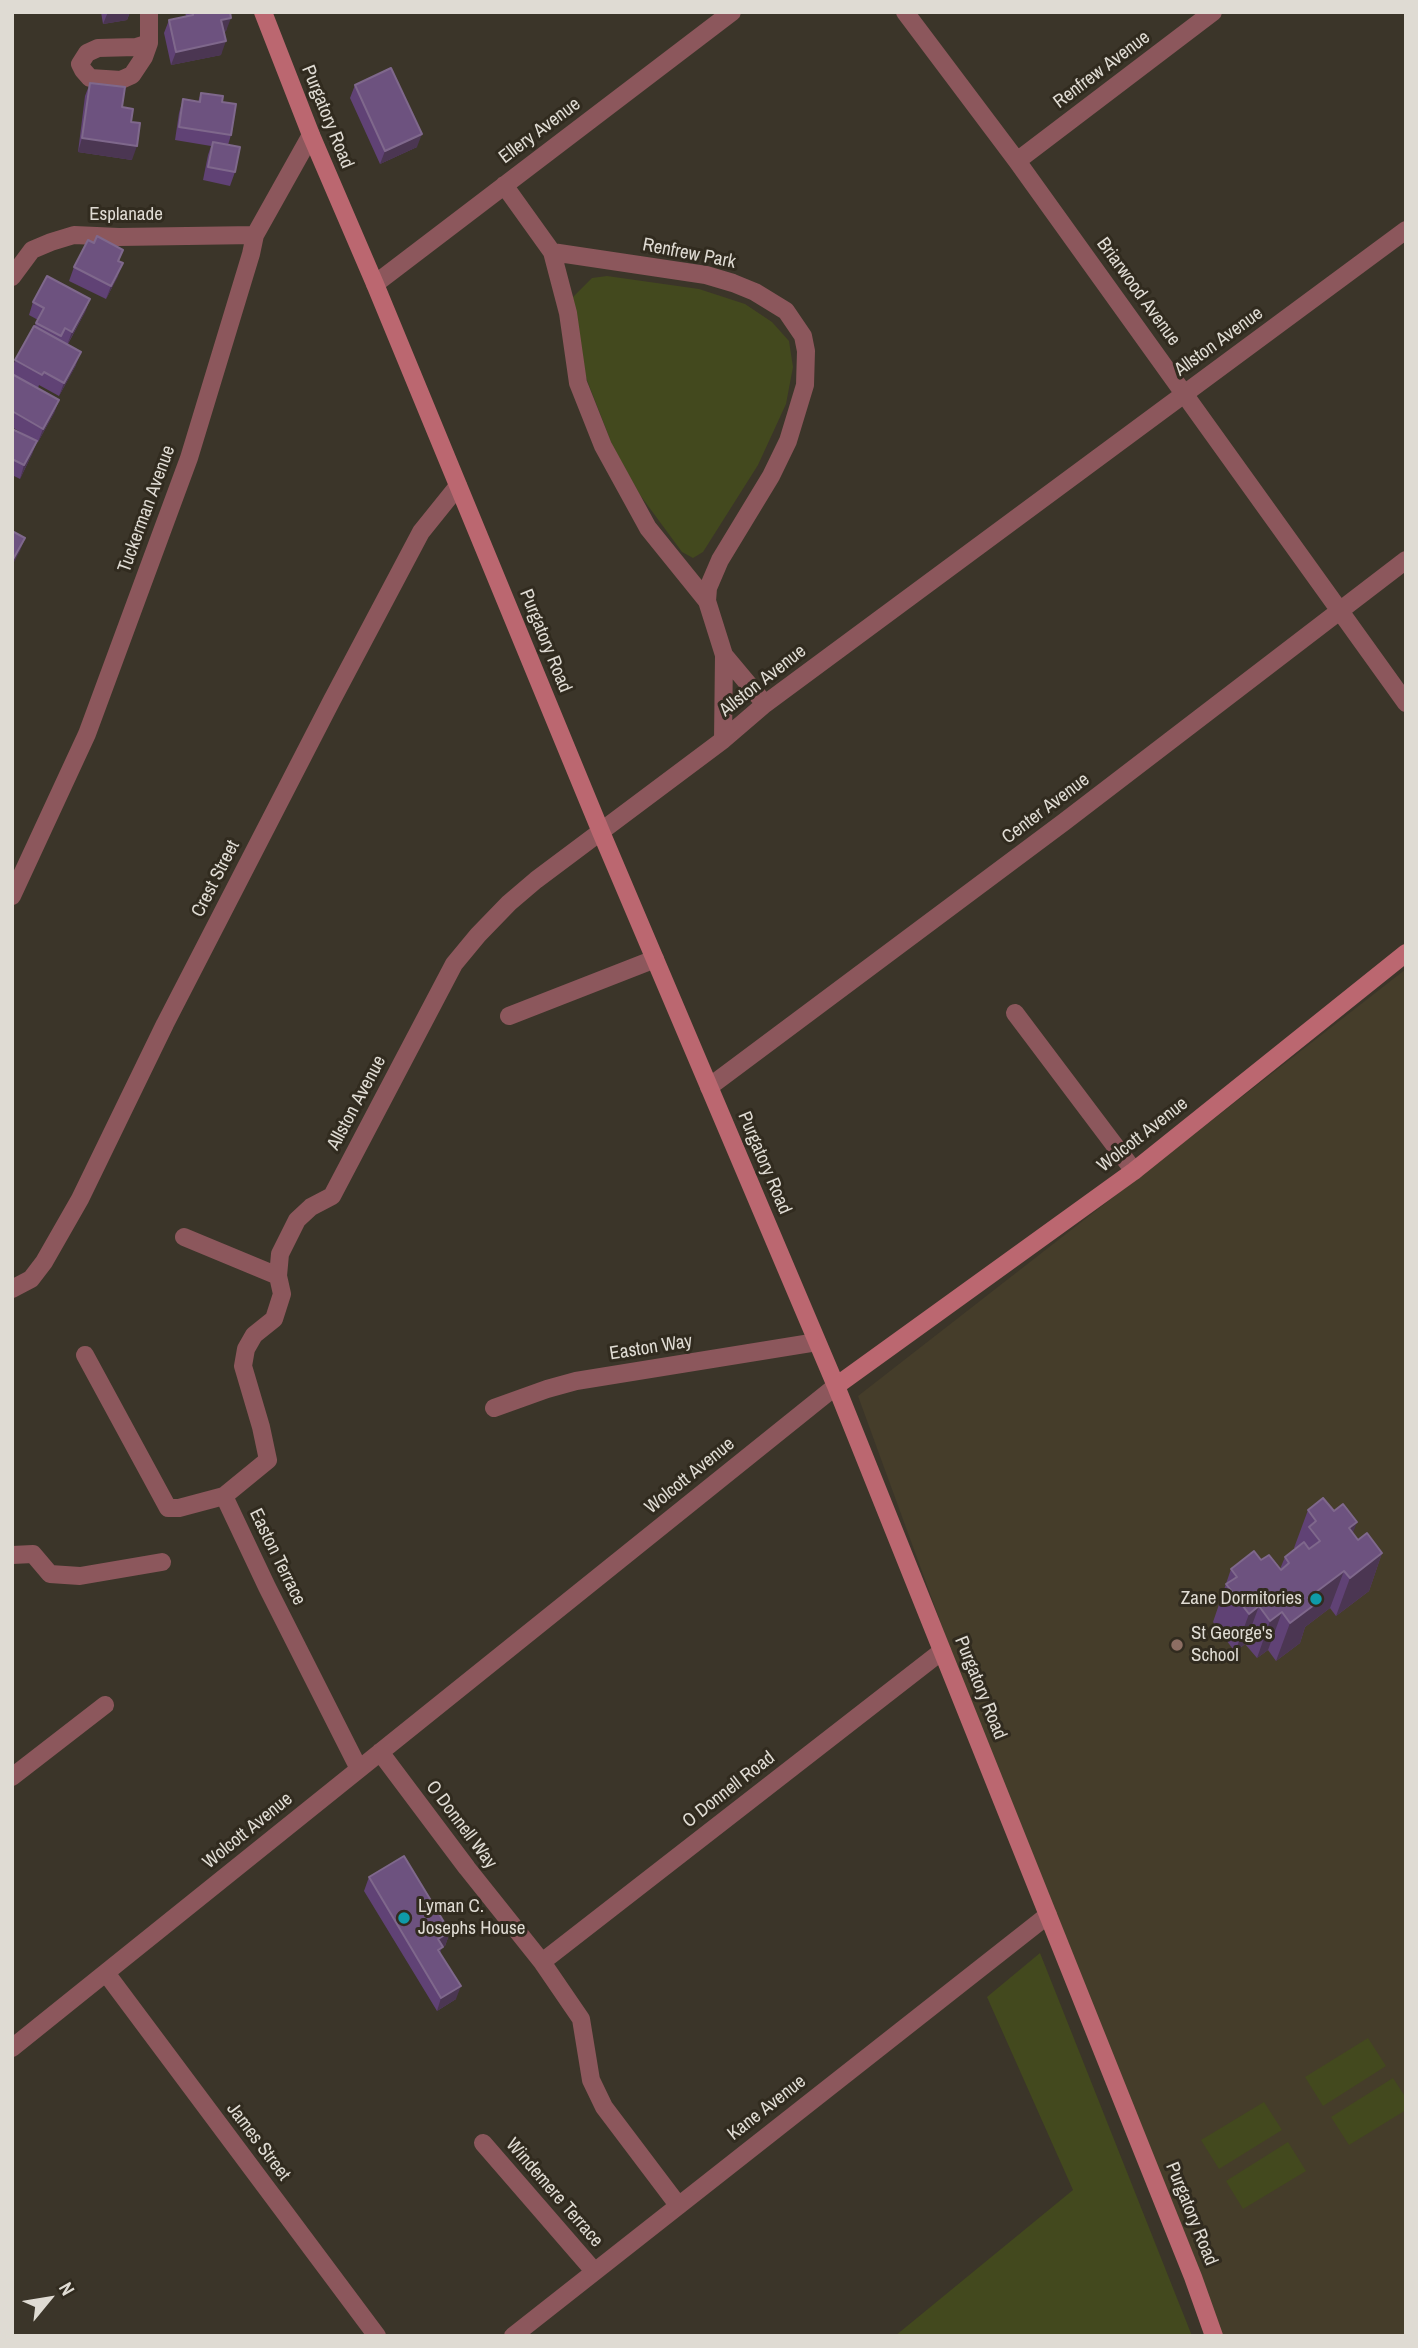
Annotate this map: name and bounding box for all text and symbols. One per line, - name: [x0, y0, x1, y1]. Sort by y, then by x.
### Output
- street label: Renfrew Avenue: [1049, 26, 1155, 114]
- street label: Purgatory Road: [296, 62, 358, 172]
- street label: Ellery Avenue: [495, 93, 585, 169]
- street label: Esplanade: [89, 204, 163, 226]
- street label: Renfrew Park: [641, 234, 737, 274]
- street label: Briarwood Avenue: [1091, 234, 1185, 350]
- street label: Allston Avenue: [1170, 302, 1268, 382]
- street label: Tuckerman Avenue: [113, 442, 181, 576]
- street label: Purgatory Road: [514, 586, 576, 696]
- street label: Allston Avenue: [715, 640, 811, 722]
- street label: Center Avenue: [998, 769, 1094, 849]
- street label: Crest Street: [187, 837, 245, 921]
- street label: Allston Avenue: [323, 1052, 391, 1154]
- street label: Wolcott Avenue: [1093, 1093, 1193, 1177]
- street label: Purgatory Road: [732, 1108, 796, 1218]
- street label: Easton Way: [608, 1330, 694, 1366]
- street label: Wolcott Avenue: [641, 1433, 739, 1519]
- street label: Easton Terrace: [244, 1505, 310, 1609]
- place label: Zane Dormitories: [1181, 1588, 1302, 1610]
- marker: Zane Dormitories: [1308, 1591, 1324, 1607]
- place label: St George's School: [1191, 1623, 1273, 1667]
- street label: Purgatory Road: [949, 1633, 1011, 1743]
- marker: St George's School: [1169, 1637, 1185, 1653]
- street label: O Donnell Road: [678, 1747, 780, 1833]
- street label: O Donnell Way: [421, 1777, 501, 1873]
- street label: Wolcott Avenue: [199, 1788, 297, 1874]
- place label: Lyman C. Josephs House: [418, 1896, 525, 1940]
- marker: Lyman C. Josephs House: [396, 1910, 412, 1926]
- street label: Kane Avenue: [723, 2070, 811, 2146]
- street label: James Street: [221, 2098, 295, 2186]
- street label: Windemere Terrace: [501, 2134, 607, 2252]
- street label: Purgatory Road: [1160, 2159, 1222, 2269]
- north arrow: [14, 2264, 84, 2334]
- text: N: [53, 2277, 81, 2300]

